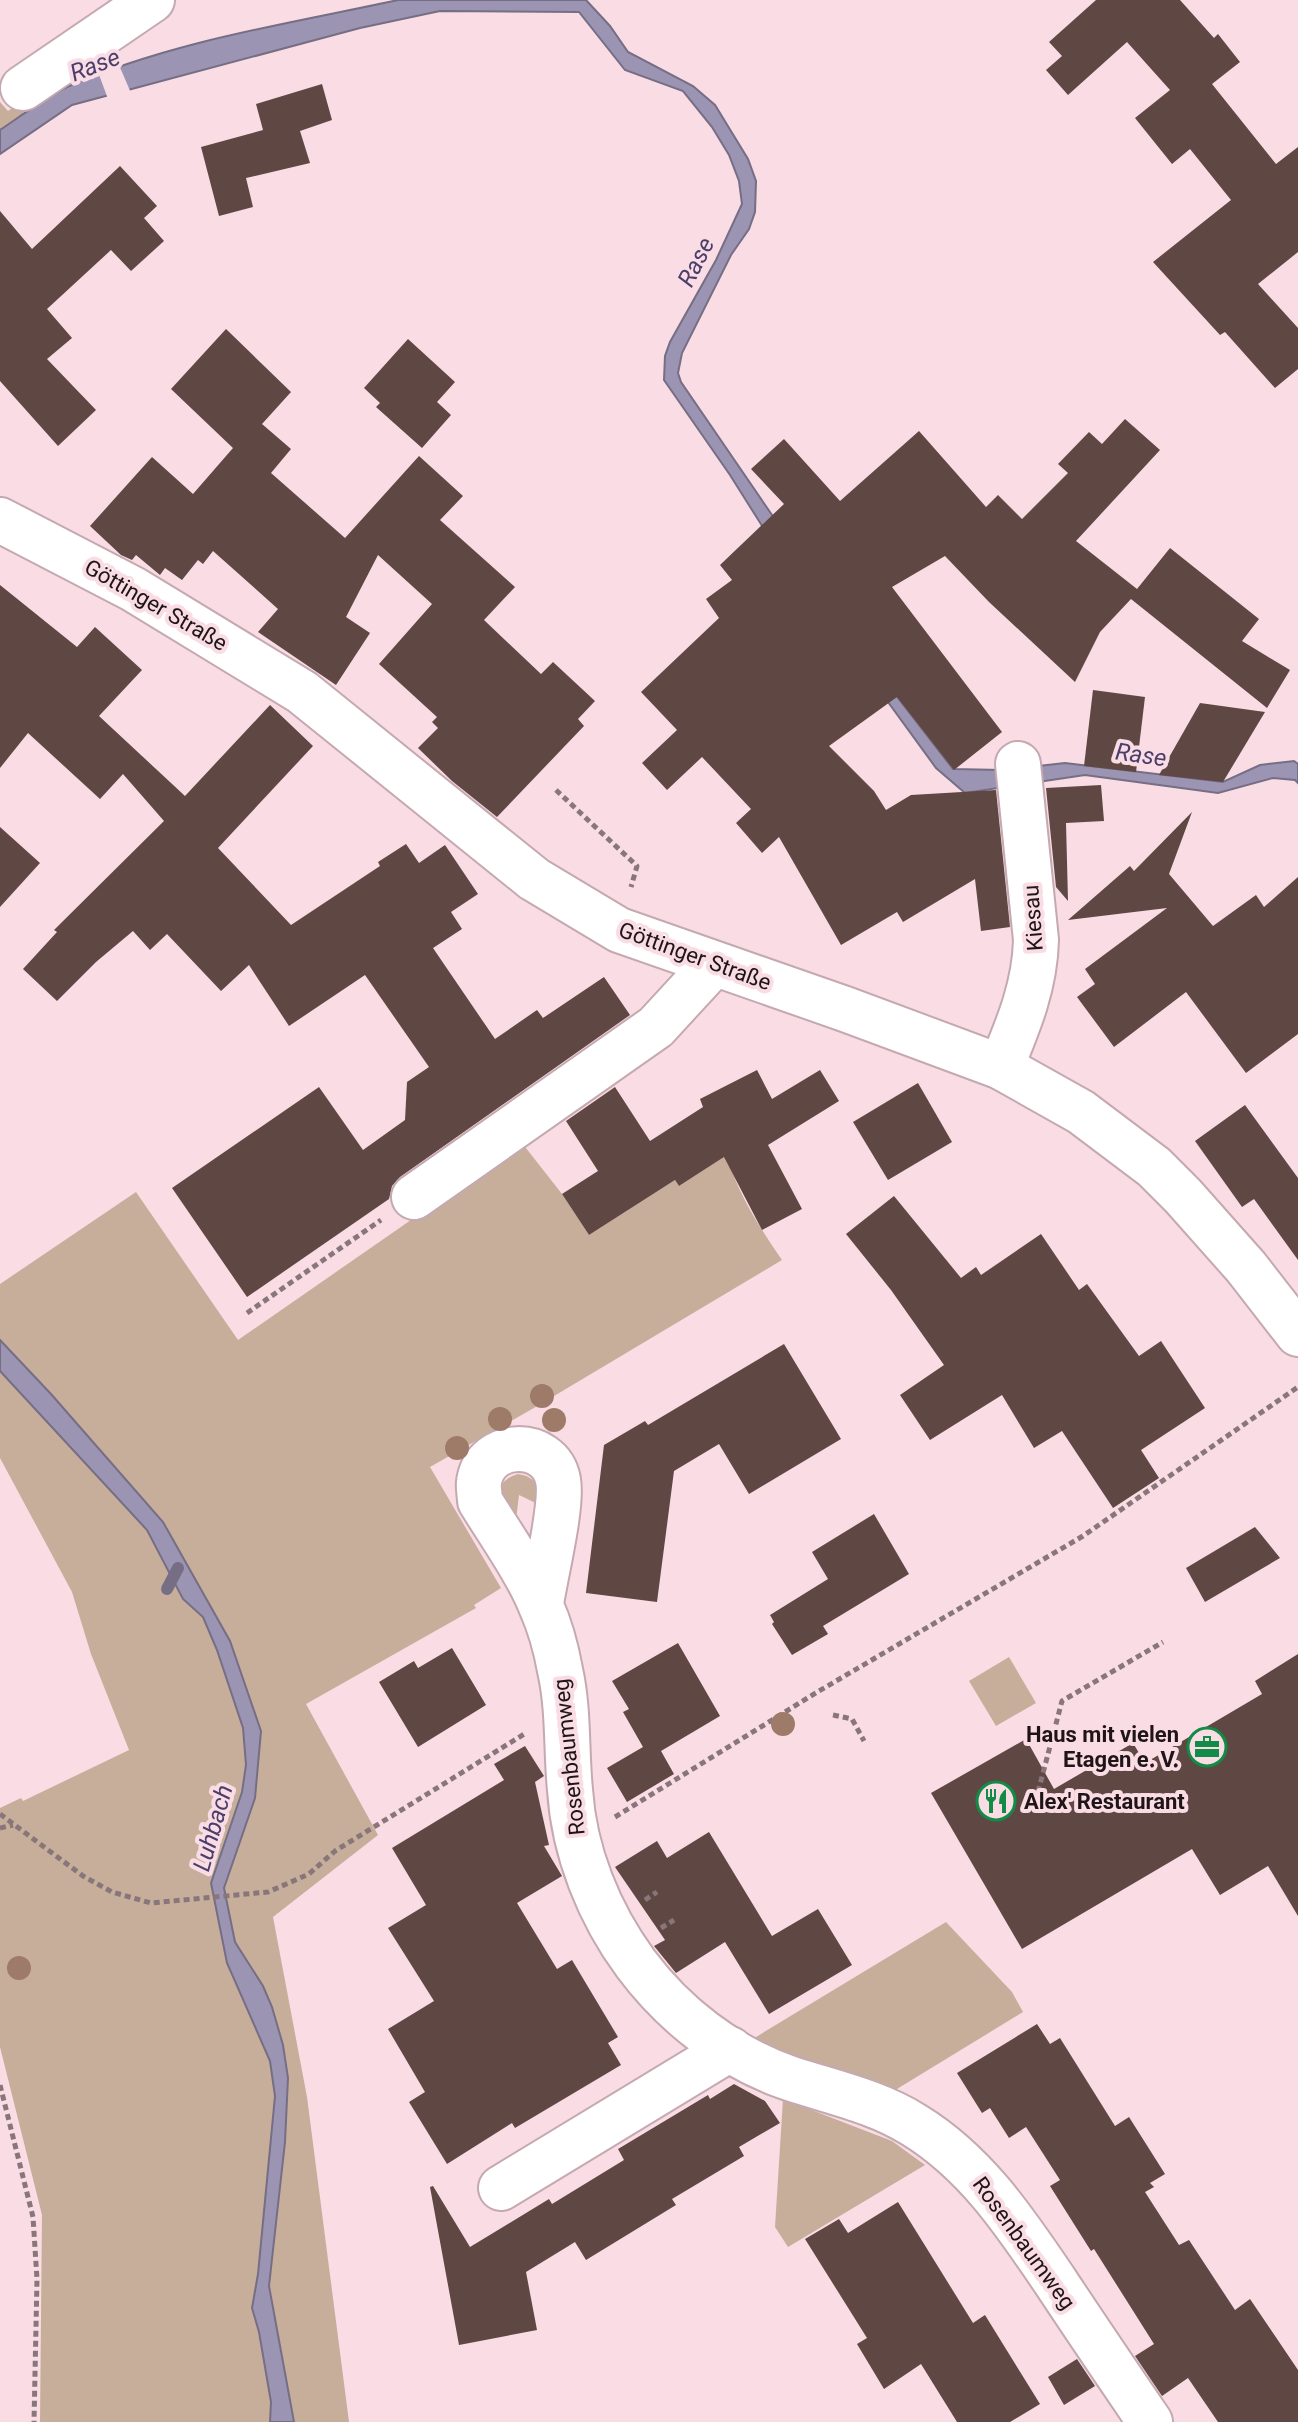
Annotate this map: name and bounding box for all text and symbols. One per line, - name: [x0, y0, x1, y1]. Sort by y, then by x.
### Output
- water label: Rase: [66, 43, 124, 87]
- water label: Rase: [672, 233, 720, 291]
- street label: Göttinger Straße: [80, 554, 232, 656]
- water label: Rase: [1114, 738, 1168, 772]
- street label: Kiesau: [1018, 884, 1048, 952]
- street label: Göttinger Straße: [615, 917, 775, 995]
- street label: Rosenbaumweg: [548, 1677, 590, 1837]
- place label: Haus mit vielen Etagen e. V.: [1026, 1722, 1179, 1772]
- office icon: Haus mit vielen Etagen e. V.: [1186, 1726, 1228, 1768]
- restaurant icon: Alex' Restaurant: [975, 1780, 1017, 1822]
- water label: Luhbach: [187, 1782, 239, 1874]
- place label: Alex' Restaurant: [1024, 1789, 1185, 1814]
- street label: Rosenbaumweg: [968, 2172, 1080, 2314]

